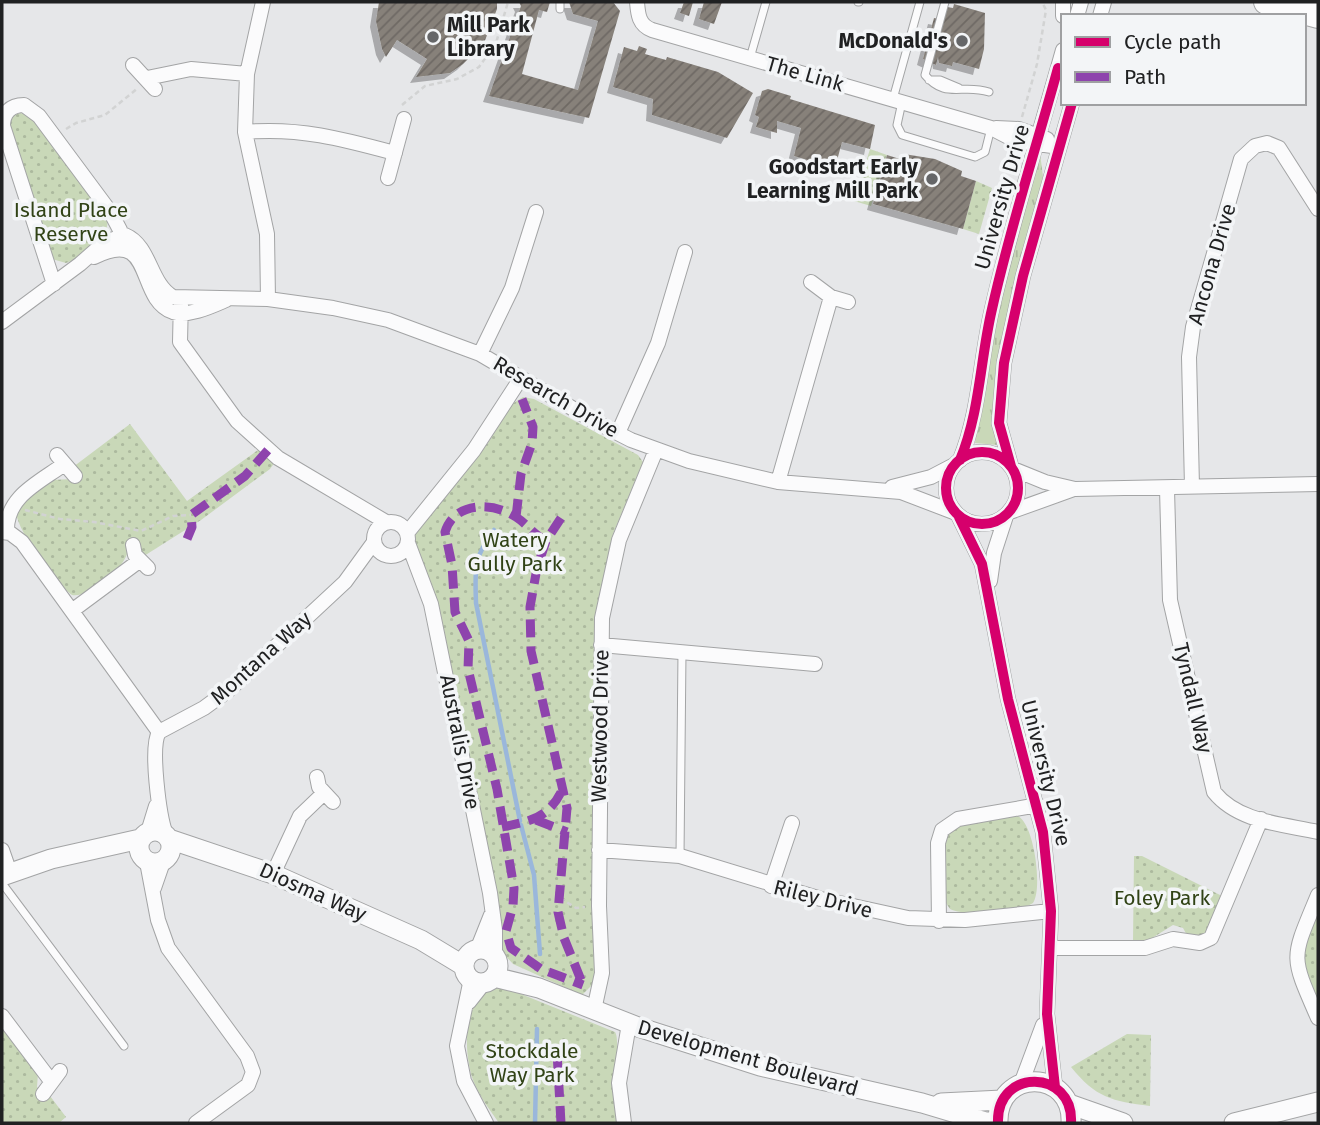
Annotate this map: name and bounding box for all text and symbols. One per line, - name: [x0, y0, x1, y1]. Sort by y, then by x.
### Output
- place label: Mill Park Library: [447, 12, 530, 62]
- legend: [1061, 14, 1306, 105]
- place label: McDonald's: [838, 28, 948, 54]
- marker: Mill Park Library: [425, 29, 441, 45]
- text: Cycle path: [1124, 29, 1222, 55]
- marker: McDonald's: [954, 33, 970, 49]
- street label: The Link: [763, 51, 847, 98]
- text: Path: [1124, 64, 1166, 90]
- street label: University Drive: [969, 121, 1035, 273]
- place label: Goodstart Early Learning Mill Park: [747, 154, 918, 204]
- marker: Goodstart Early Learning Mill Park: [924, 171, 940, 187]
- park label: Island Place Reserve: [14, 197, 128, 247]
- street label: Ancona Drive: [1182, 200, 1242, 328]
- street label: Research Drive: [488, 351, 624, 443]
- park label: Watery Gully Park: [468, 527, 563, 577]
- street label: Montana Way: [205, 605, 317, 710]
- street label: Tyndall Way: [1168, 640, 1218, 756]
- street label: Westwood Drive: [586, 649, 614, 803]
- street label: Australis Drive: [434, 672, 486, 812]
- street label: University Drive: [1015, 697, 1077, 849]
- street label: Diosma Way: [255, 857, 371, 927]
- street label: Riley Drive: [771, 874, 875, 924]
- park label: Foley Park: [1114, 885, 1210, 911]
- street label: Development Boulevard: [635, 1014, 861, 1102]
- park label: Stockdale Way Park: [486, 1038, 578, 1088]

